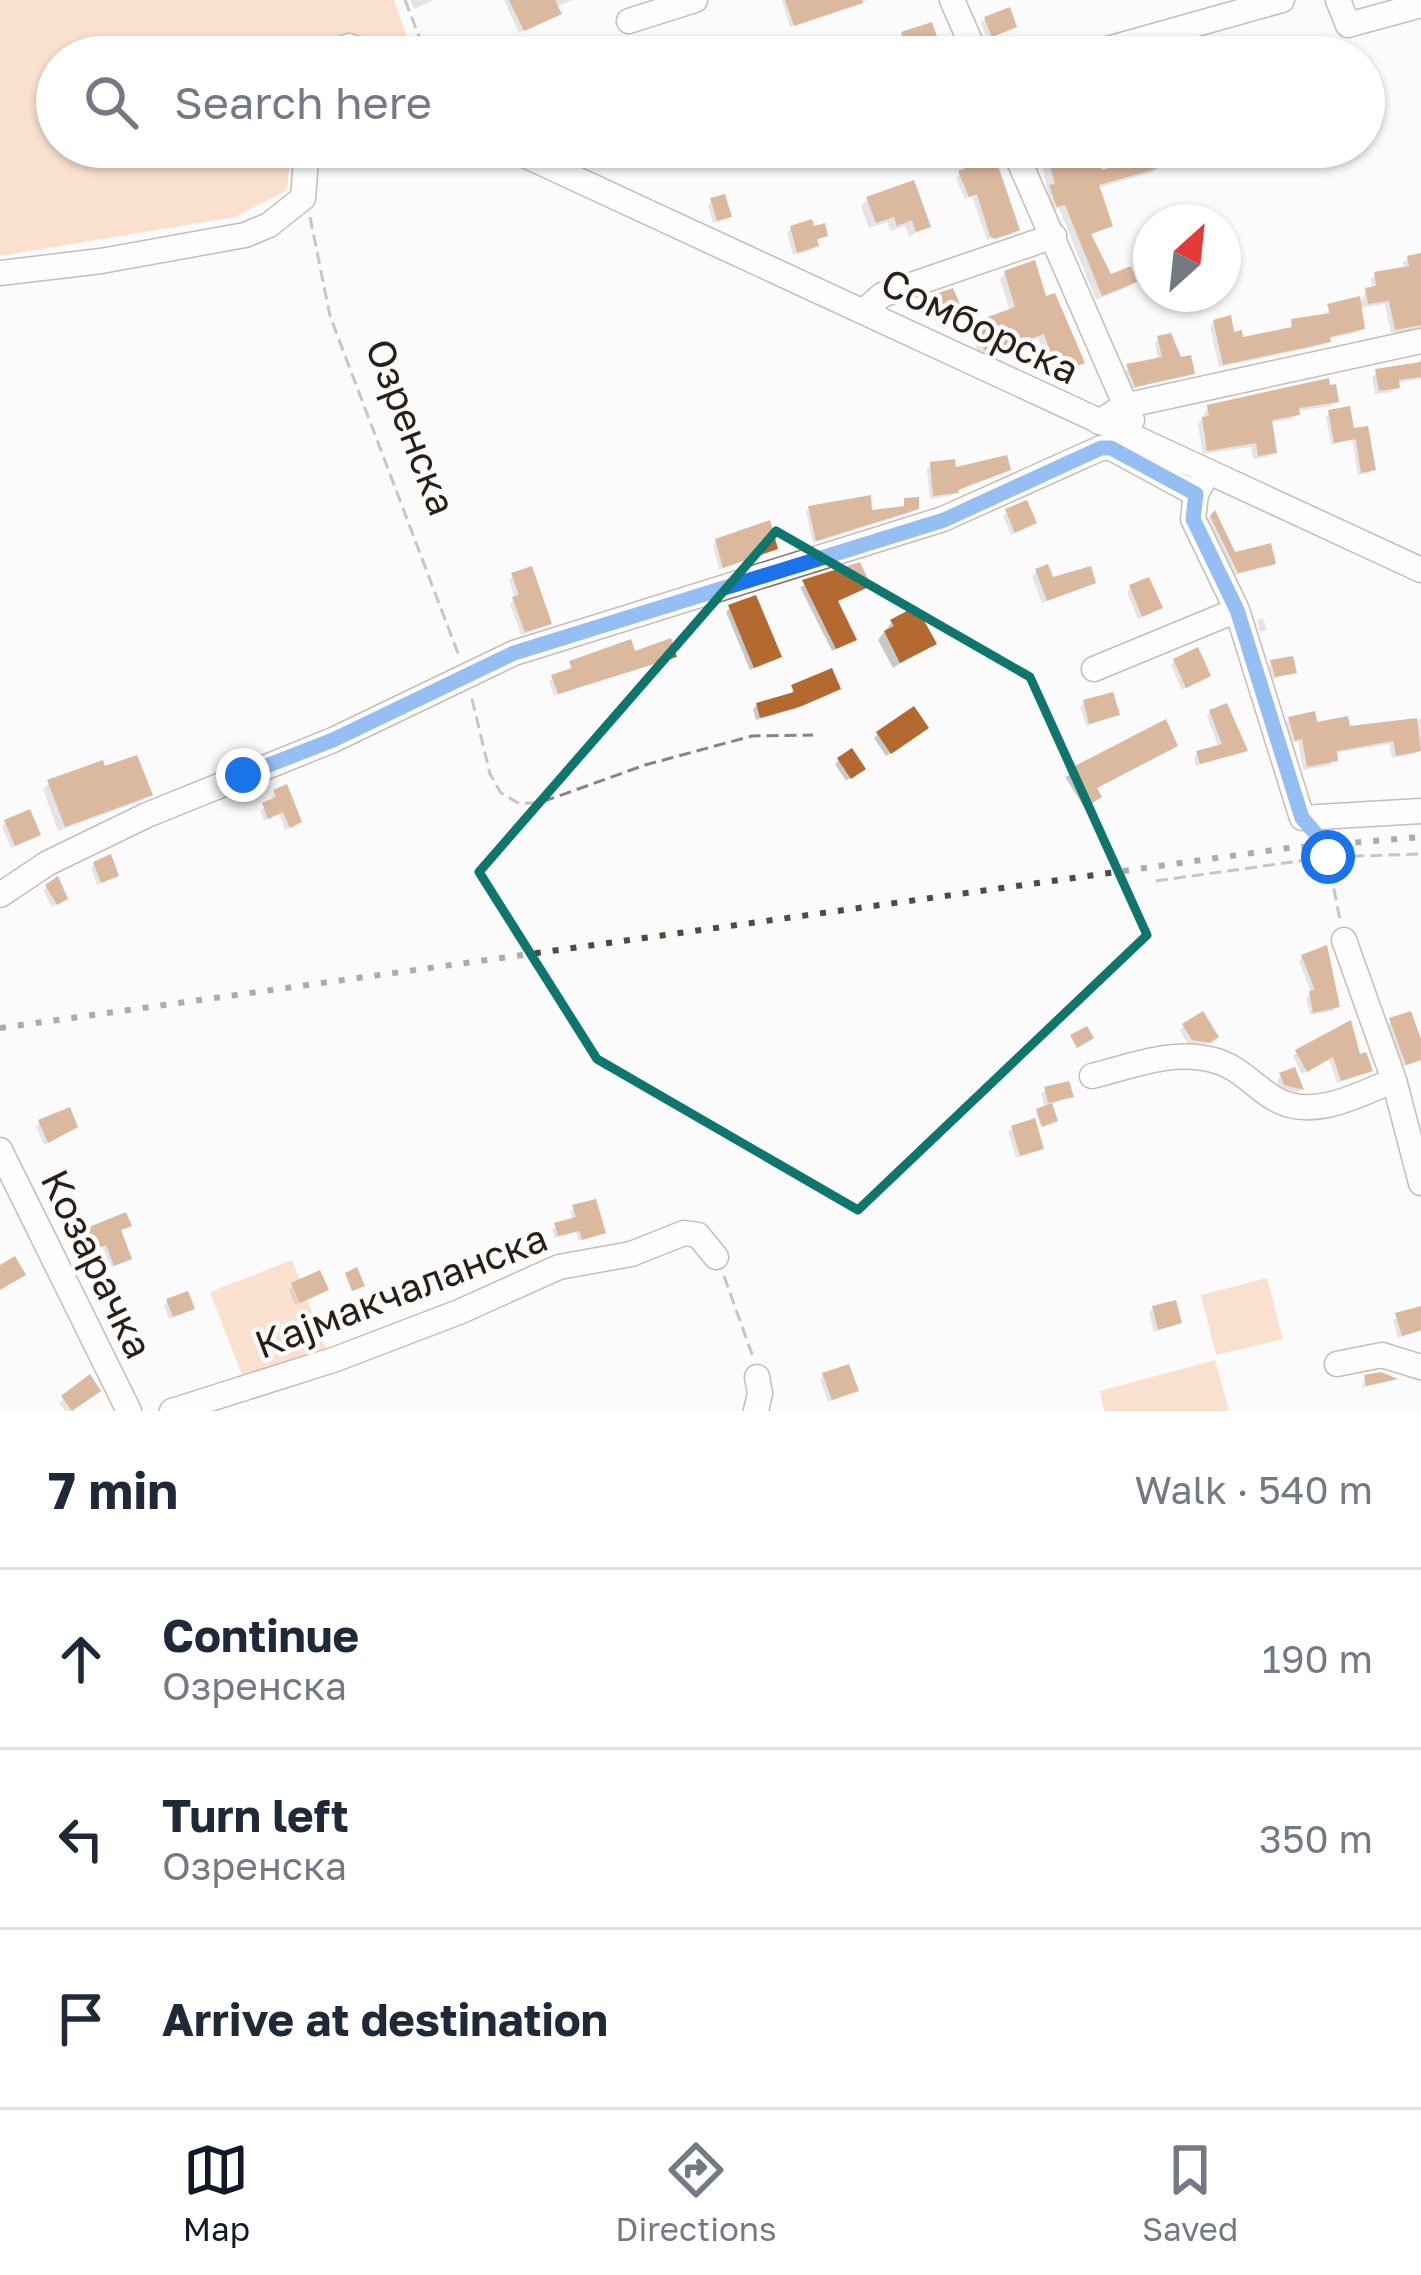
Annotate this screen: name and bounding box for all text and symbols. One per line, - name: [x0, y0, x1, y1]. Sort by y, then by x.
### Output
- search box: [36, 36, 1385, 168]
- icon: search: [78, 69, 144, 135]
- text: Search here: [174, 75, 432, 129]
- north arrow: [1133, 204, 1241, 312]
- street label: Сомборска: [874, 258, 1087, 394]
- street label: Озренска: [356, 332, 467, 522]
- route end: [216, 748, 270, 802]
- route start: [1301, 830, 1355, 884]
- street label: Козарачка: [32, 1162, 163, 1366]
- street label: Кајмакчаланска: [248, 1213, 554, 1368]
- text: 7 min: [48, 1459, 178, 1520]
- text: Walk · 540 m: [1135, 1466, 1373, 1513]
- text: Continue: [162, 1608, 359, 1662]
- icon: ahead: [48, 1626, 114, 1692]
- text: 190 m: [1262, 1635, 1373, 1682]
- text: Озренска: [162, 1662, 347, 1709]
- text: Turn left: [162, 1788, 349, 1842]
- icon: left: [48, 1806, 114, 1872]
- text: 350 m: [1259, 1815, 1373, 1862]
- text: Озренска: [162, 1842, 347, 1889]
- icon: arrive: [48, 1986, 114, 2052]
- text: Arrive at destination: [162, 1992, 608, 2046]
- tab: Map: [183, 2137, 250, 2248]
- tab: Directions: [615, 2137, 777, 2248]
- tab: Saved: [1142, 2137, 1238, 2248]

